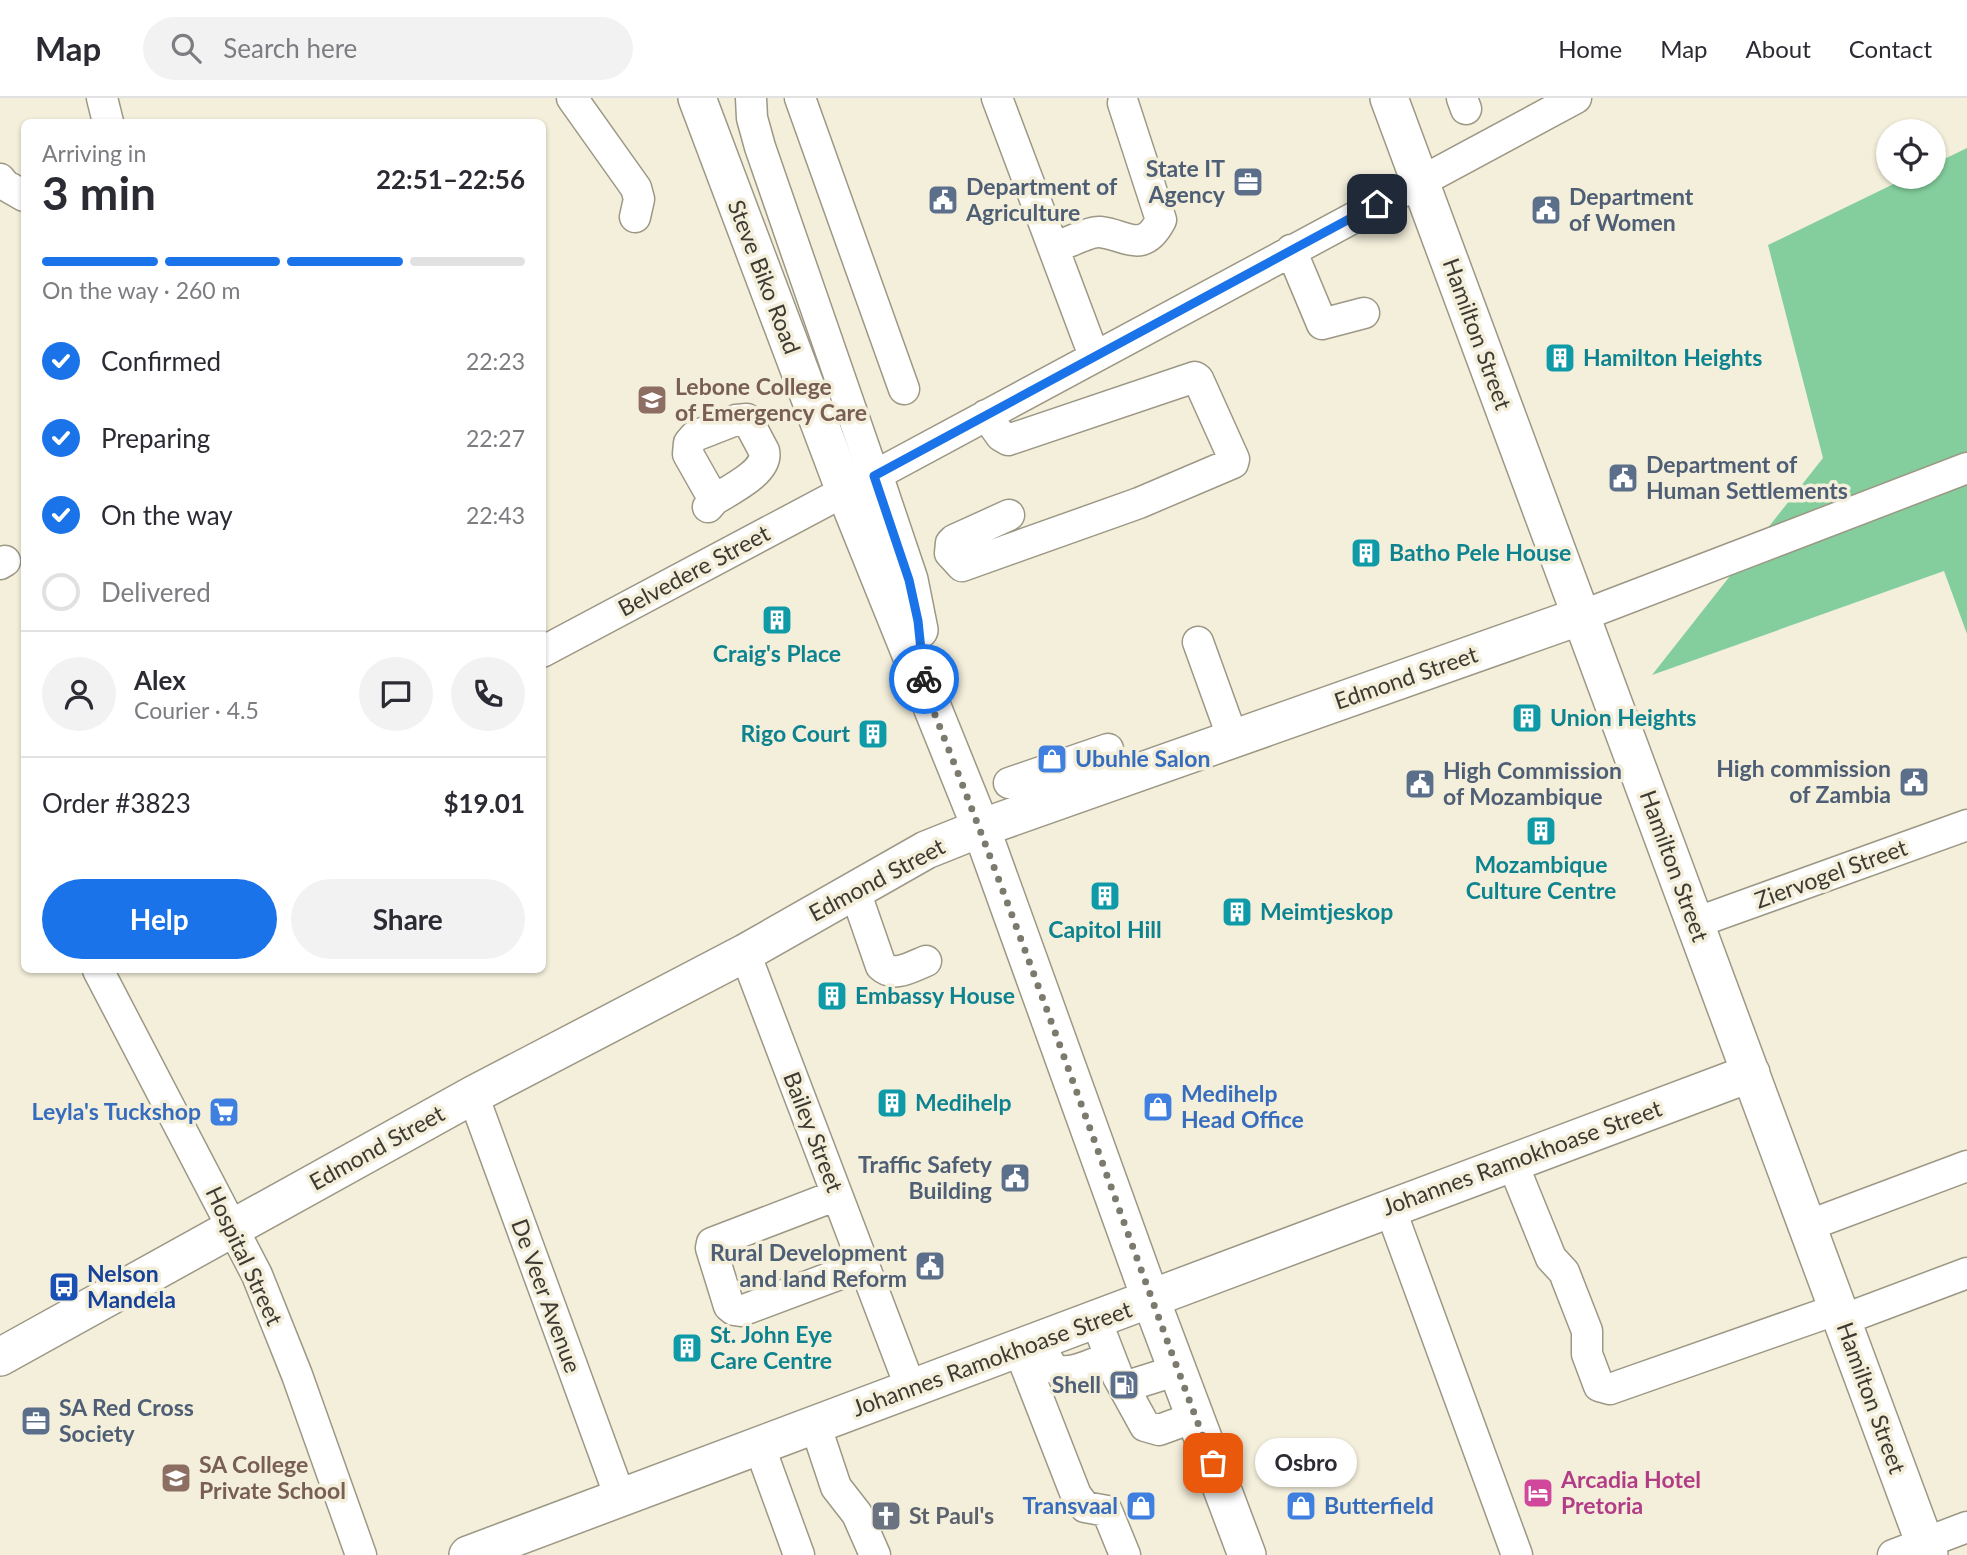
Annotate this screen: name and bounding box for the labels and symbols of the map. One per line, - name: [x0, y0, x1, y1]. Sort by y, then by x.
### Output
- place label: State IT Agency: [1146, 154, 1226, 208]
- office icon: State IT Agency: [1231, 165, 1265, 199]
- place label: Department of Agriculture: [965, 172, 1118, 226]
- pin: [1347, 174, 1407, 234]
- place label: Department of Women: [1569, 182, 1694, 236]
- public building icon: Department of Agriculture: [926, 183, 960, 217]
- public building icon: Department of Women: [1529, 193, 1563, 227]
- street label: Steve Biko Road: [723, 196, 807, 358]
- street label: Hamilton Street: [1438, 254, 1519, 414]
- building icon: Hamilton Heights: [1543, 341, 1577, 375]
- place label: Hamilton Heights: [1583, 343, 1762, 371]
- place label: Lebone College of Emergency Care: [675, 372, 867, 426]
- school or university icon: Lebone College of Emergency Care: [635, 383, 669, 417]
- place label: Department of Human Settlements: [1646, 450, 1848, 504]
- public building icon: Department of Human Settlements: [1606, 461, 1640, 495]
- street label: Belvedere Street: [613, 518, 775, 622]
- building icon: Batho Pele House: [1349, 536, 1383, 570]
- place label: Batho Pele House: [1389, 538, 1571, 566]
- building icon: Craig's Place: [760, 603, 794, 637]
- place label: Craig's Place: [713, 639, 841, 667]
- street label: Edmond Street: [1330, 639, 1482, 715]
- courier: [889, 644, 959, 714]
- building icon: Union Heights: [1510, 701, 1544, 735]
- place label: Union Heights: [1550, 703, 1696, 731]
- building icon: Rigo Court: [856, 717, 890, 751]
- place label: Rigo Court: [740, 719, 850, 747]
- shop icon: Ubuhle Salon: [1035, 742, 1069, 776]
- place label: Ubuhle Salon: [1075, 744, 1211, 772]
- place label: High commission of Zambia: [1716, 754, 1891, 808]
- place label: High Commission of Mozambique: [1443, 756, 1622, 810]
- public building icon: High commission of Zambia: [1897, 765, 1931, 799]
- public building icon: High Commission of Mozambique: [1403, 767, 1437, 801]
- street label: Hamilton Street: [1635, 786, 1716, 946]
- building icon: Mozambique Culture Centre: [1524, 814, 1558, 848]
- street label: Edmond Street: [804, 831, 950, 927]
- street label: Ziervogel Street: [1751, 832, 1911, 914]
- place label: Mozambique Culture Centre: [1466, 850, 1616, 904]
- building icon: Capitol Hill: [1088, 879, 1122, 913]
- building icon: Meimtjeskop: [1220, 895, 1254, 929]
- place label: Meimtjeskop: [1260, 897, 1393, 925]
- place label: Capitol Hill: [1048, 915, 1162, 943]
- building icon: Embassy House: [815, 979, 849, 1013]
- place label: Embassy House: [855, 981, 1015, 1009]
- street label: Bailey Street: [778, 1068, 850, 1196]
- place label: Medihelp Head Office: [1181, 1079, 1304, 1133]
- building icon: Medihelp: [875, 1086, 909, 1120]
- place label: Medihelp: [915, 1088, 1012, 1116]
- shop icon: Medihelp Head Office: [1141, 1090, 1175, 1124]
- street label: Johannes Ramokhoase Street: [1378, 1093, 1666, 1221]
- supermarket icon: Leyla's Tuckshop: [207, 1095, 241, 1129]
- place label: Leyla's Tuckshop: [32, 1097, 201, 1125]
- street label: Edmond Street: [304, 1098, 449, 1196]
- place label: Traffic Safety Building: [858, 1150, 993, 1204]
- public building icon: Traffic Safety Building: [998, 1161, 1032, 1195]
- street label: Hospital Street: [200, 1182, 290, 1330]
- street label: De Veer Avenue: [506, 1215, 588, 1376]
- place label: Rural Development and land Reform: [710, 1238, 907, 1292]
- public building icon: Rural Development and land Reform: [913, 1249, 947, 1283]
- place label: Nelson Mandela: [87, 1259, 176, 1313]
- bus stop icon: Nelson Mandela: [47, 1270, 81, 1304]
- street label: Johannes Ramokhoase Street: [848, 1294, 1136, 1422]
- street label: Hamilton Street: [1832, 1318, 1913, 1478]
- place label: St. John Eye Care Centre: [710, 1320, 832, 1374]
- building icon: St. John Eye Care Centre: [670, 1331, 704, 1365]
- fuel station icon: Shell: [1107, 1368, 1141, 1402]
- place label: Shell: [1052, 1370, 1101, 1398]
- place label: SA Red Cross Society: [59, 1393, 194, 1447]
- office icon: SA Red Cross Society: [19, 1404, 53, 1438]
- pin: [1183, 1433, 1243, 1493]
- callout: Osbro: [1255, 1438, 1356, 1488]
- place label: SA College Private School: [199, 1450, 346, 1504]
- school or university icon: SA College Private School: [159, 1461, 193, 1495]
- place label: Arcadia Hotel Pretoria: [1560, 1465, 1701, 1519]
- hotel icon: Arcadia Hotel Pretoria: [1521, 1476, 1555, 1510]
- shop icon: Transvaal: [1124, 1489, 1158, 1523]
- shop icon: Butterfield: [1284, 1489, 1318, 1523]
- place label: Transvaal: [1023, 1491, 1118, 1519]
- place label: Butterfield: [1324, 1491, 1434, 1519]
- church icon: St Paul's: [869, 1499, 903, 1533]
- place label: St Paul's: [909, 1501, 994, 1529]

